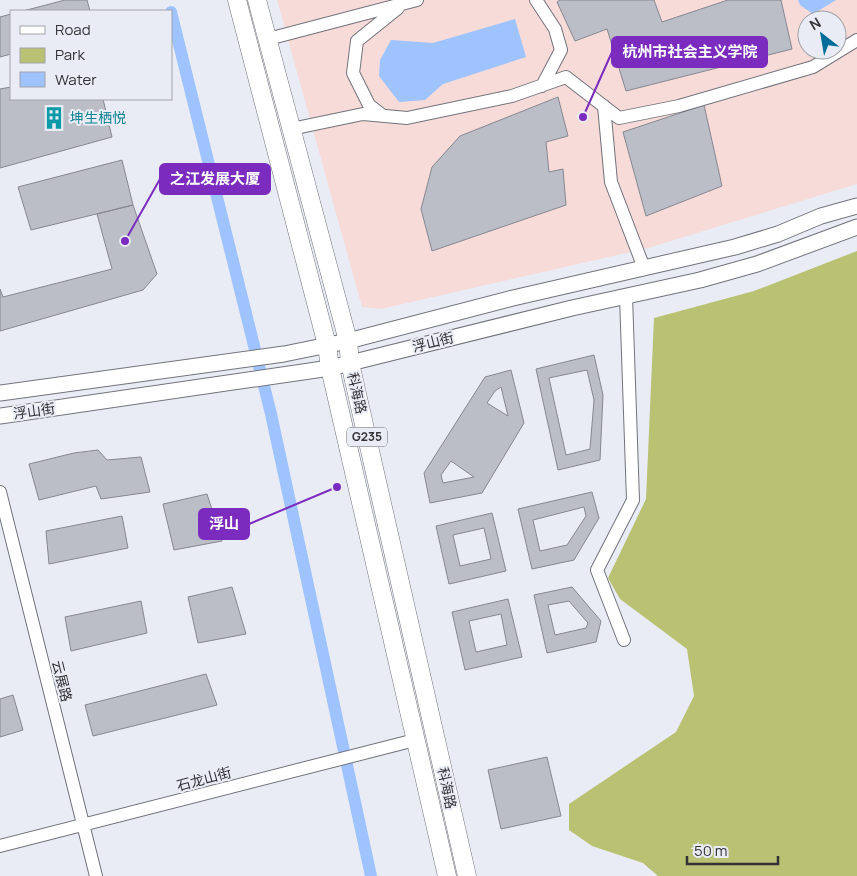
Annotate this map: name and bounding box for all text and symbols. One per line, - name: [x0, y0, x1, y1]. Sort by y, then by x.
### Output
- legend: [10, 10, 172, 100]
- north arrow: [797, 10, 847, 60]
- text: N: [806, 13, 824, 34]
- text: Road: [55, 19, 91, 40]
- callout: 杭州市社会主义学院: [612, 37, 767, 67]
- text: 杭州市社会主义学院: [622, 41, 758, 62]
- text: Park: [55, 44, 85, 65]
- text: Water: [55, 69, 97, 90]
- building icon: 坤生栖悦: [41, 105, 67, 131]
- place label: 坤生栖悦: [70, 108, 126, 127]
- callout: 之江发展大厦: [160, 164, 270, 194]
- text: 之江发展大厦: [170, 168, 260, 189]
- street label: 浮山街: [410, 327, 456, 356]
- street label: 科海路: [344, 370, 371, 415]
- street label: 浮山街: [12, 398, 56, 423]
- road number: G235: [347, 428, 387, 447]
- callout: 浮山: [199, 509, 249, 539]
- text: 浮山: [209, 513, 239, 534]
- street label: 云展路: [48, 658, 77, 704]
- street label: 石龙山街: [174, 762, 233, 795]
- street label: 科海路: [434, 765, 461, 810]
- scale bar: [687, 834, 778, 866]
- text: 50 m: [694, 840, 728, 861]

